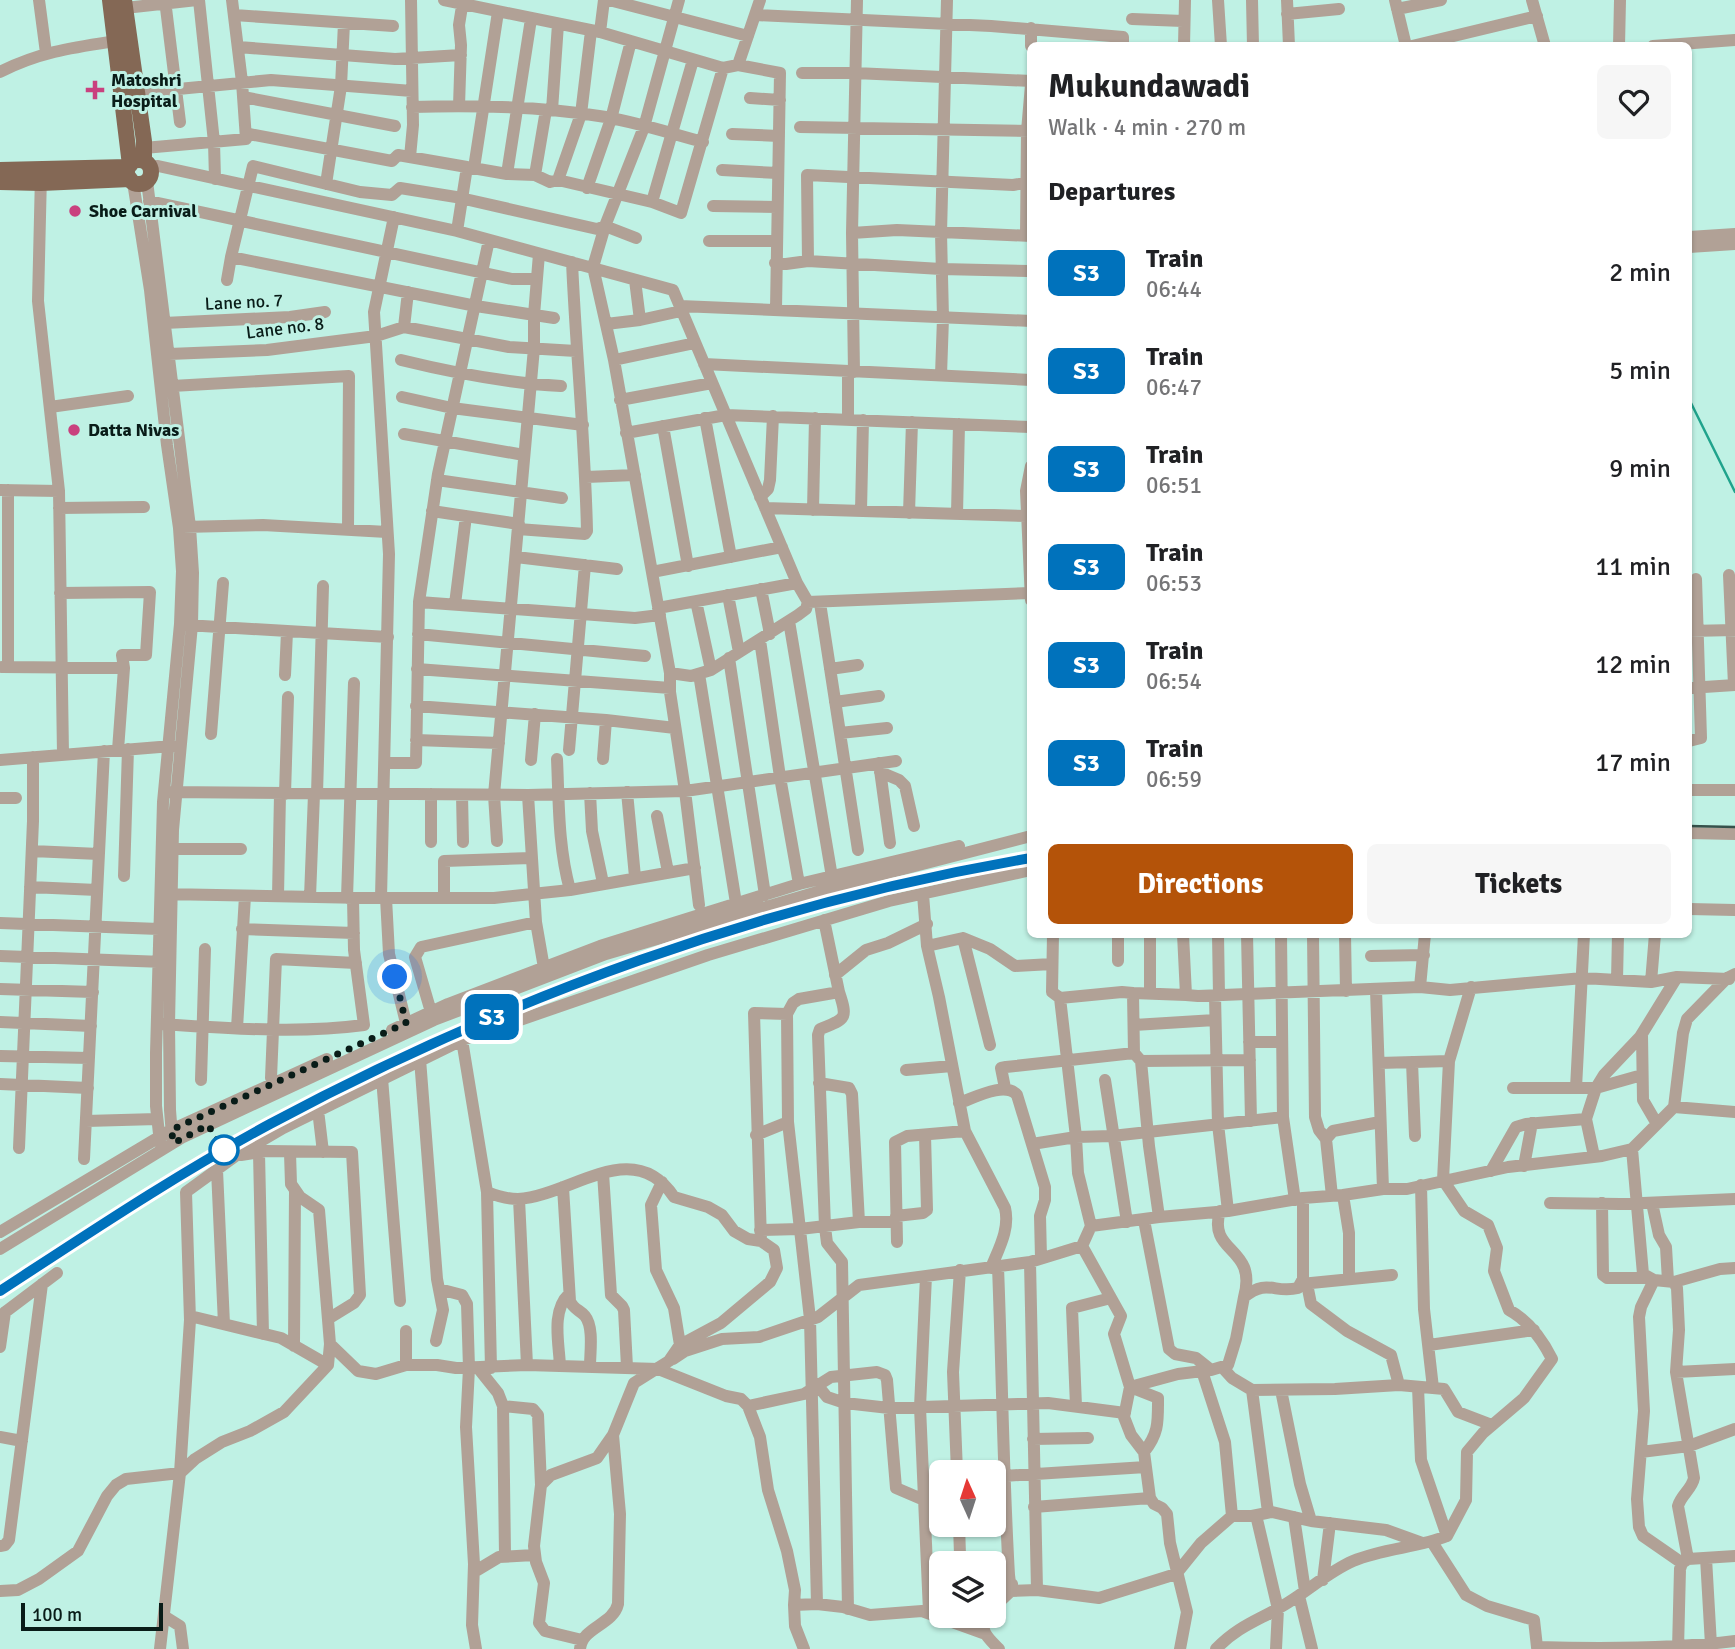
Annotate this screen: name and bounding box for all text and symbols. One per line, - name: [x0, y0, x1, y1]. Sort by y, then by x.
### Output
- button: heart: [1597, 65, 1671, 139]
- text: Mukundawadi: [1048, 66, 1250, 107]
- place label: Matoshri Hospital: [111, 69, 182, 112]
- marker: Matoshri Hospital: [85, 80, 105, 100]
- text: Walk · 4 min · 270 m: [1048, 113, 1246, 142]
- text: Departures: [1048, 176, 1175, 208]
- place label: Shoe Carnival: [89, 200, 197, 222]
- marker: Shoe Carnival: [67, 203, 83, 219]
- text: Train: [1146, 243, 1204, 275]
- text: 2 min: [1609, 257, 1671, 289]
- text: S3: [1073, 258, 1100, 288]
- text: 06:44: [1146, 275, 1202, 304]
- street label: Lane no. 7: [204, 289, 284, 315]
- street label: Lane no. 8: [245, 312, 325, 344]
- text: Train: [1146, 341, 1204, 373]
- text: 5 min: [1609, 355, 1671, 387]
- text: S3: [1073, 356, 1100, 386]
- text: 06:47: [1146, 373, 1202, 402]
- place label: Datta Nivas: [88, 419, 179, 441]
- marker: Datta Nivas: [66, 422, 82, 438]
- text: Train: [1146, 439, 1204, 471]
- text: 9 min: [1609, 453, 1671, 485]
- text: S3: [1073, 454, 1100, 484]
- text: 06:51: [1146, 471, 1202, 500]
- text: Train: [1146, 537, 1204, 569]
- text: 11 min: [1595, 551, 1671, 583]
- text: S3: [1073, 552, 1100, 582]
- text: 06:53: [1146, 569, 1202, 598]
- text: Train: [1146, 635, 1204, 667]
- text: 12 min: [1595, 649, 1671, 681]
- text: S3: [1073, 650, 1100, 680]
- text: 06:54: [1146, 667, 1202, 696]
- text: Train: [1146, 733, 1204, 765]
- text: 17 min: [1595, 747, 1671, 779]
- text: S3: [1073, 748, 1100, 778]
- text: 06:59: [1146, 765, 1202, 794]
- button: Directions: [1048, 844, 1353, 924]
- button: Tickets: [1367, 844, 1671, 924]
- your location: [377, 959, 412, 994]
- line badge: S3: [461, 994, 524, 1040]
- text: S3: [479, 1002, 505, 1032]
- unlabelled marker: [209, 1135, 239, 1165]
- north arrow: [929, 1460, 1006, 1536]
- map controls: [929, 1460, 1006, 1628]
- button: layers: [929, 1551, 1006, 1628]
- scale bar: [21, 1600, 163, 1632]
- text: 100 m: [32, 1603, 82, 1627]

